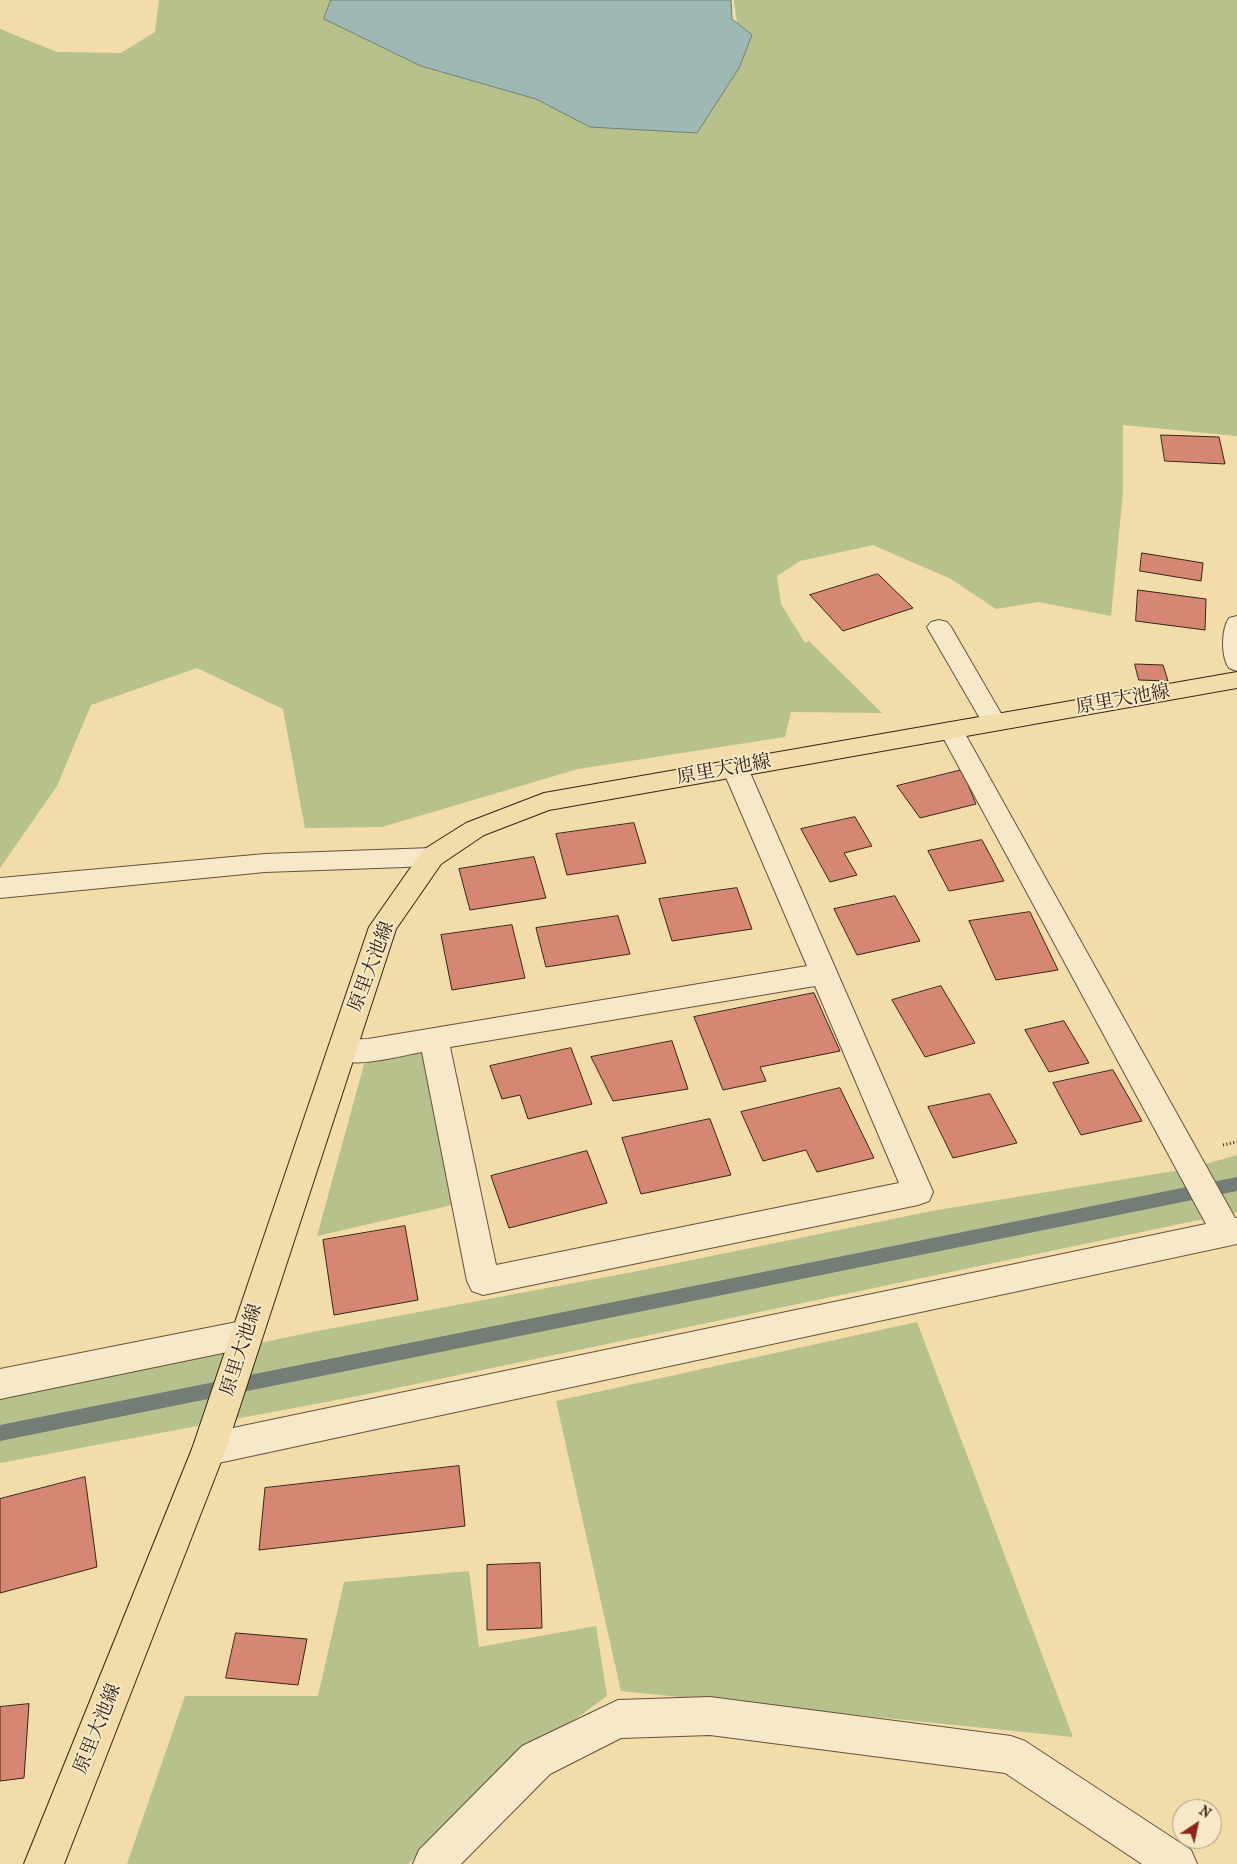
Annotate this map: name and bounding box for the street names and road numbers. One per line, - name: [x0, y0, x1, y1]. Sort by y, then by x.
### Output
- street label: 原里大池線: [1074, 681, 1172, 719]
- street label: 原里大池線: [675, 751, 773, 789]
- street label: 原里大池線: [344, 919, 400, 1015]
- street label: 原里大池線: [216, 1301, 268, 1399]
- street label: 原里大池線: [70, 1681, 126, 1777]

